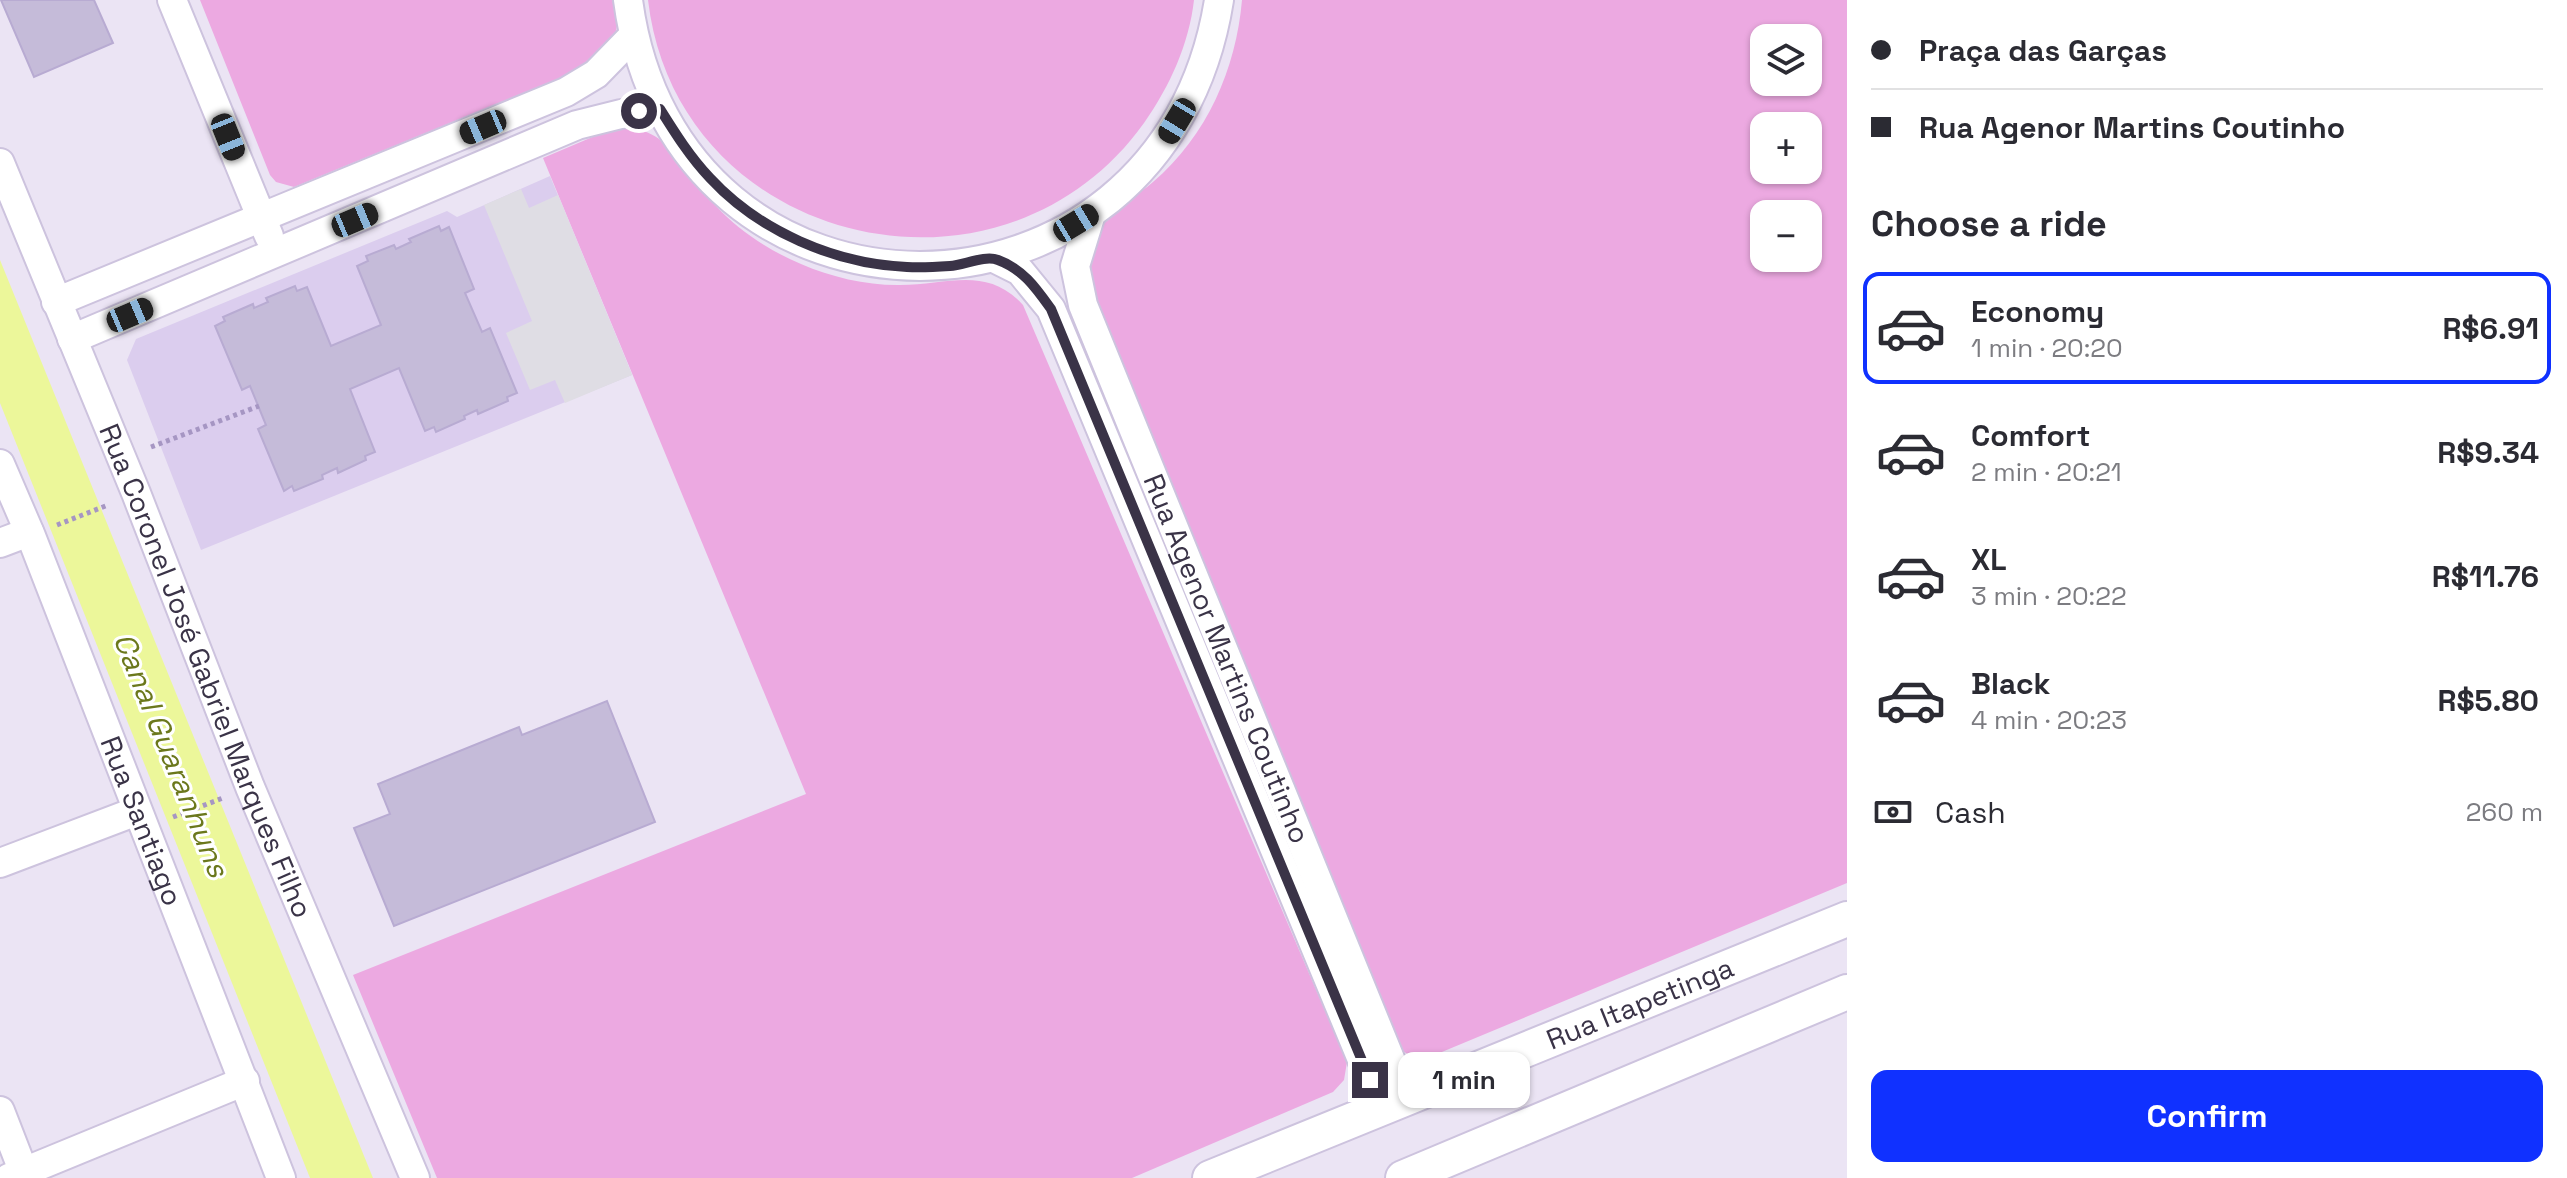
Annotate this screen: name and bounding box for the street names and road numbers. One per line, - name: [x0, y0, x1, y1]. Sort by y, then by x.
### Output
- street label: Rua Coronel José Gabriel Marques Filho: [91, 418, 321, 923]
- street label: Rua Agenor Martins Coutinho: [1136, 468, 1318, 849]
- street label: Rua Santiago: [93, 731, 191, 911]
- street label: Rua Itapetinga: [1541, 949, 1739, 1057]

